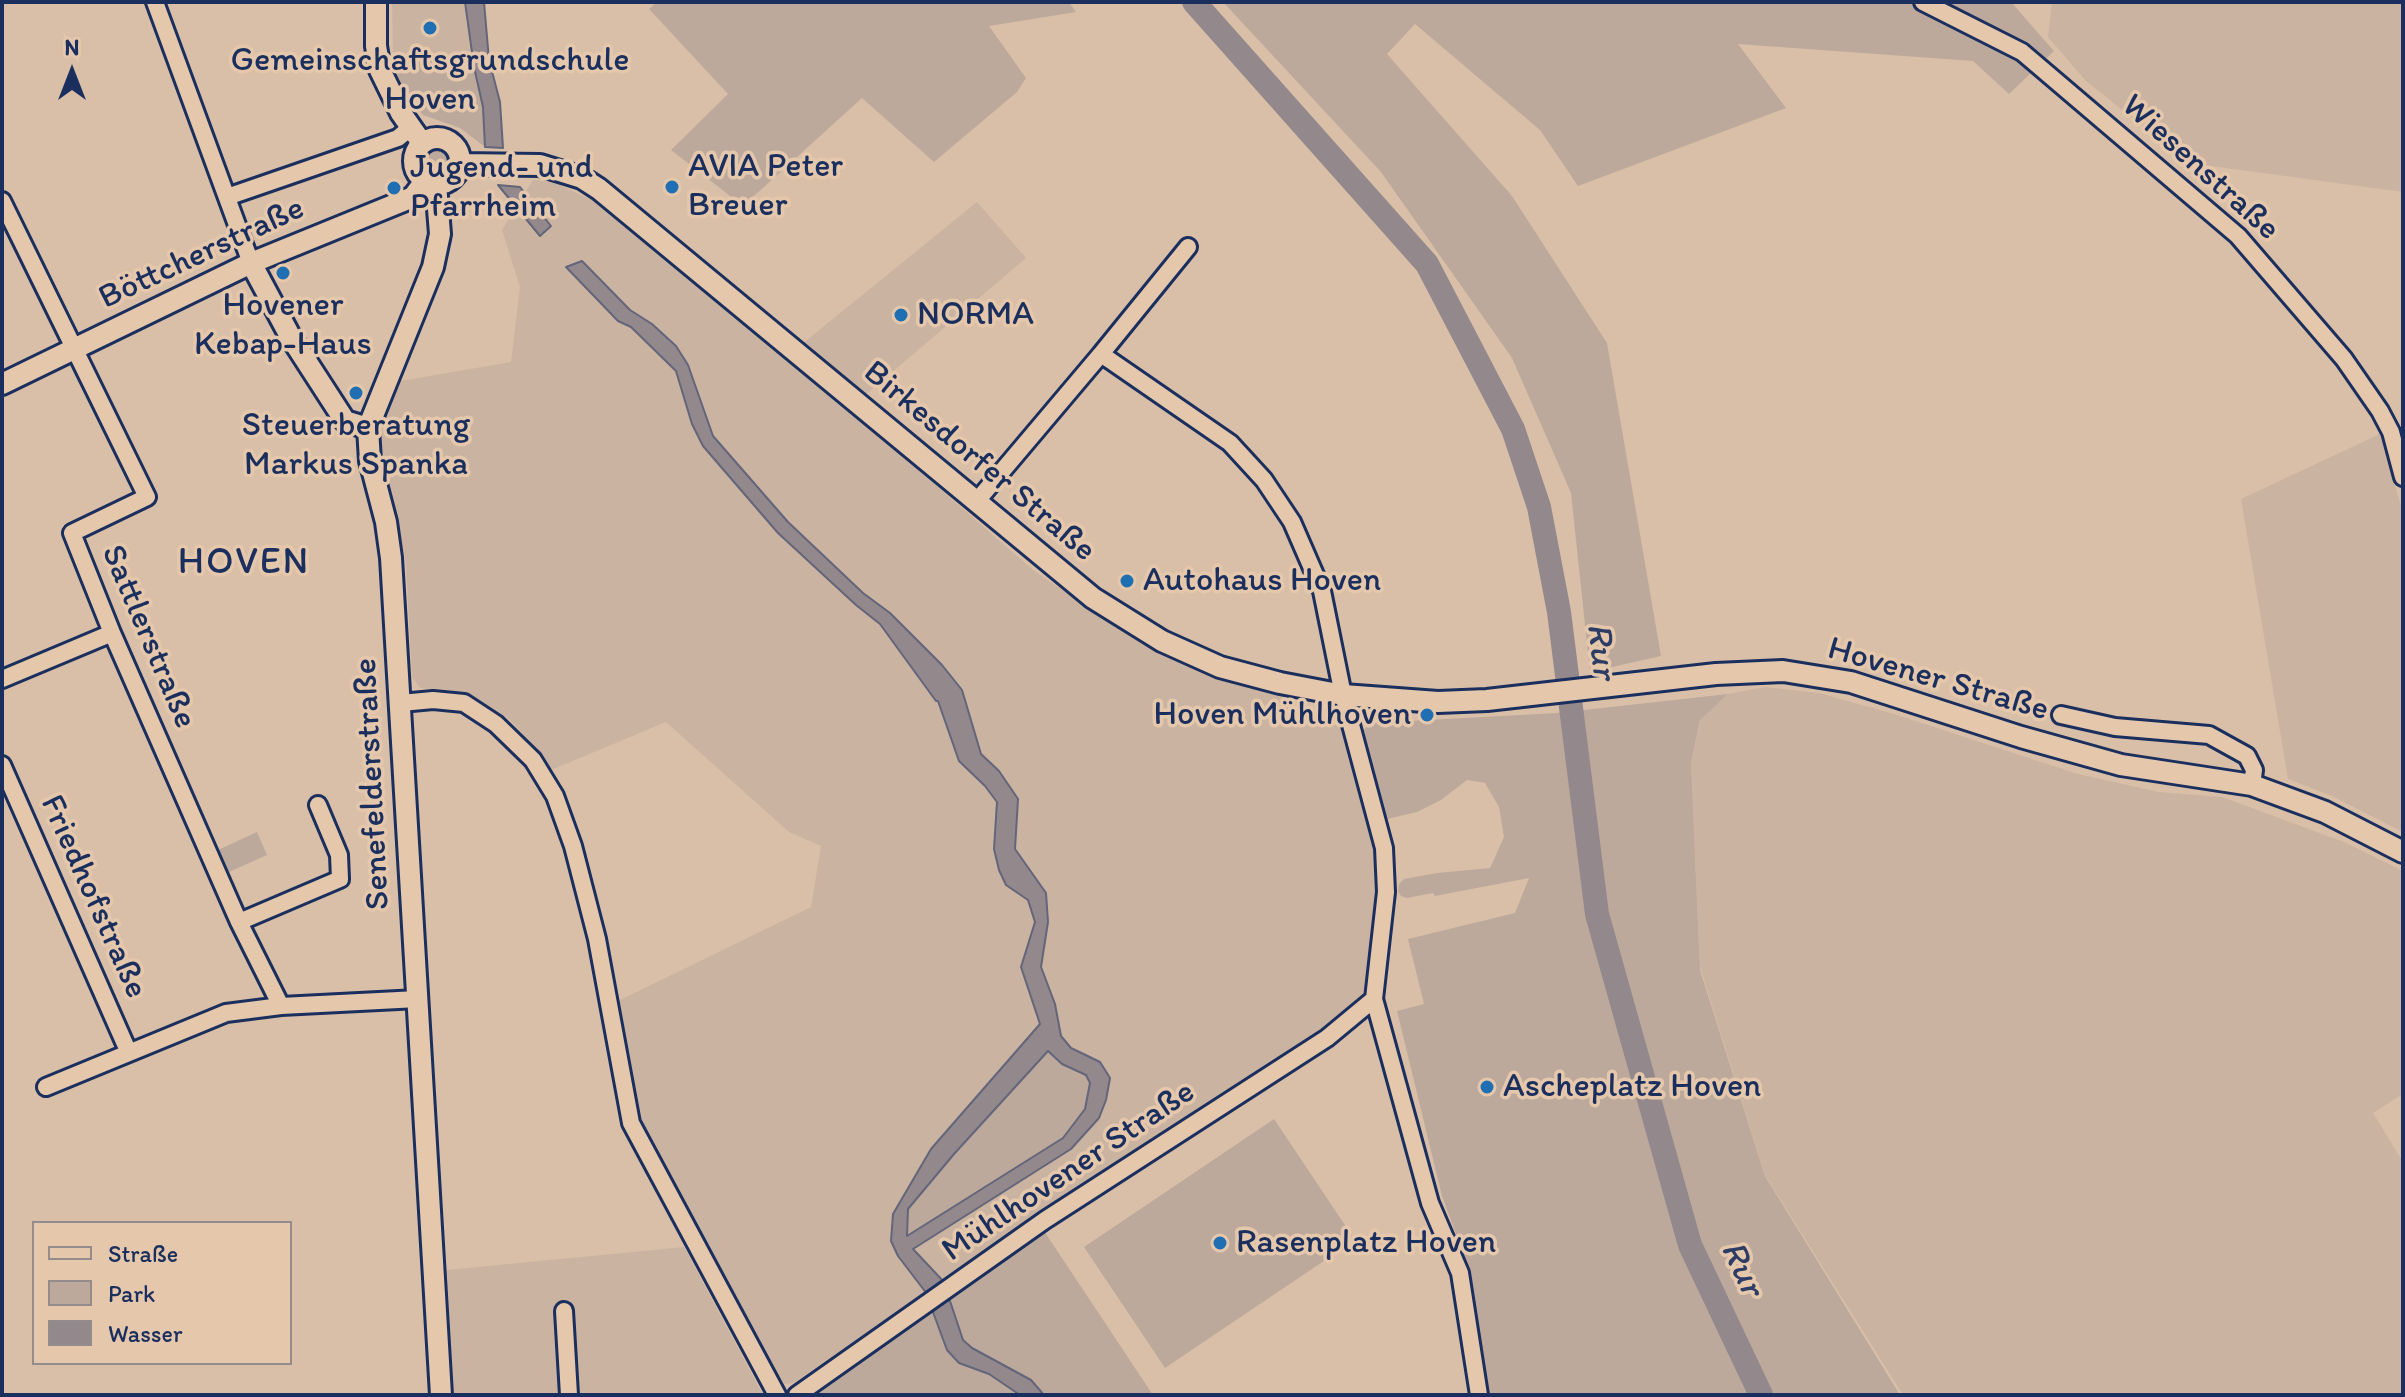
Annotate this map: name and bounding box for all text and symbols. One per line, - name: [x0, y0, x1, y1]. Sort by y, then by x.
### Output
- marker: Gemeinschaftsgrundschule Hoven: [421, 19, 439, 37]
- north arrow: [32, 32, 112, 112]
- text: N: [65, 34, 79, 61]
- place label: Gemeinschaftsgrundschule Hoven: [231, 41, 629, 120]
- street label: Wiesenstraße: [2112, 86, 2288, 250]
- place label: AVIA Peter Breuer: [688, 147, 843, 226]
- place label: Jugend- und Pfarrheim: [410, 148, 593, 228]
- marker: AVIA Peter Breuer: [663, 178, 681, 196]
- marker: Jugend- und Pfarrheim: [385, 179, 403, 197]
- street label: Böttcherstraße: [93, 189, 311, 319]
- marker: Hovener Kebap-Haus: [274, 264, 292, 282]
- place label: Hovener Kebap-Haus: [194, 286, 372, 366]
- place label: NORMA: [917, 295, 1034, 335]
- marker: NORMA: [892, 306, 910, 324]
- street label: Birkesdorfer Straße: [854, 353, 1104, 571]
- marker: Steuerberatung Markus Spanka: [347, 384, 365, 402]
- place label: Steuerberatung Markus Spanka: [242, 406, 470, 486]
- street label: Sattlerstraße: [91, 539, 205, 735]
- district label: HOVEN: [177, 540, 311, 586]
- place label: Autohaus Hoven: [1143, 561, 1381, 601]
- marker: Autohaus Hoven: [1118, 572, 1136, 590]
- water label: Rur: [1575, 621, 1625, 681]
- street label: Hovener Straße: [1823, 629, 2053, 731]
- street label: Senefelderstraße: [346, 657, 400, 911]
- place label: Hoven Mühlhoven: [1153, 695, 1411, 735]
- marker: Hoven Mühlhoven: [1418, 706, 1436, 724]
- street label: Friedhofstraße: [30, 789, 156, 1005]
- place label: Ascheplatz Hoven: [1503, 1067, 1761, 1107]
- street label: Mühlhovener Straße: [935, 1072, 1203, 1272]
- marker: Ascheplatz Hoven: [1478, 1078, 1496, 1096]
- legend: [32, 1221, 292, 1365]
- place label: Rasenplatz Hoven: [1236, 1223, 1496, 1263]
- marker: Rasenplatz Hoven: [1211, 1234, 1229, 1252]
- water label: Rur: [1710, 1235, 1772, 1303]
- text: Straße: [108, 1239, 178, 1268]
- text: Park: [108, 1279, 155, 1308]
- text: Wasser: [108, 1319, 182, 1348]

